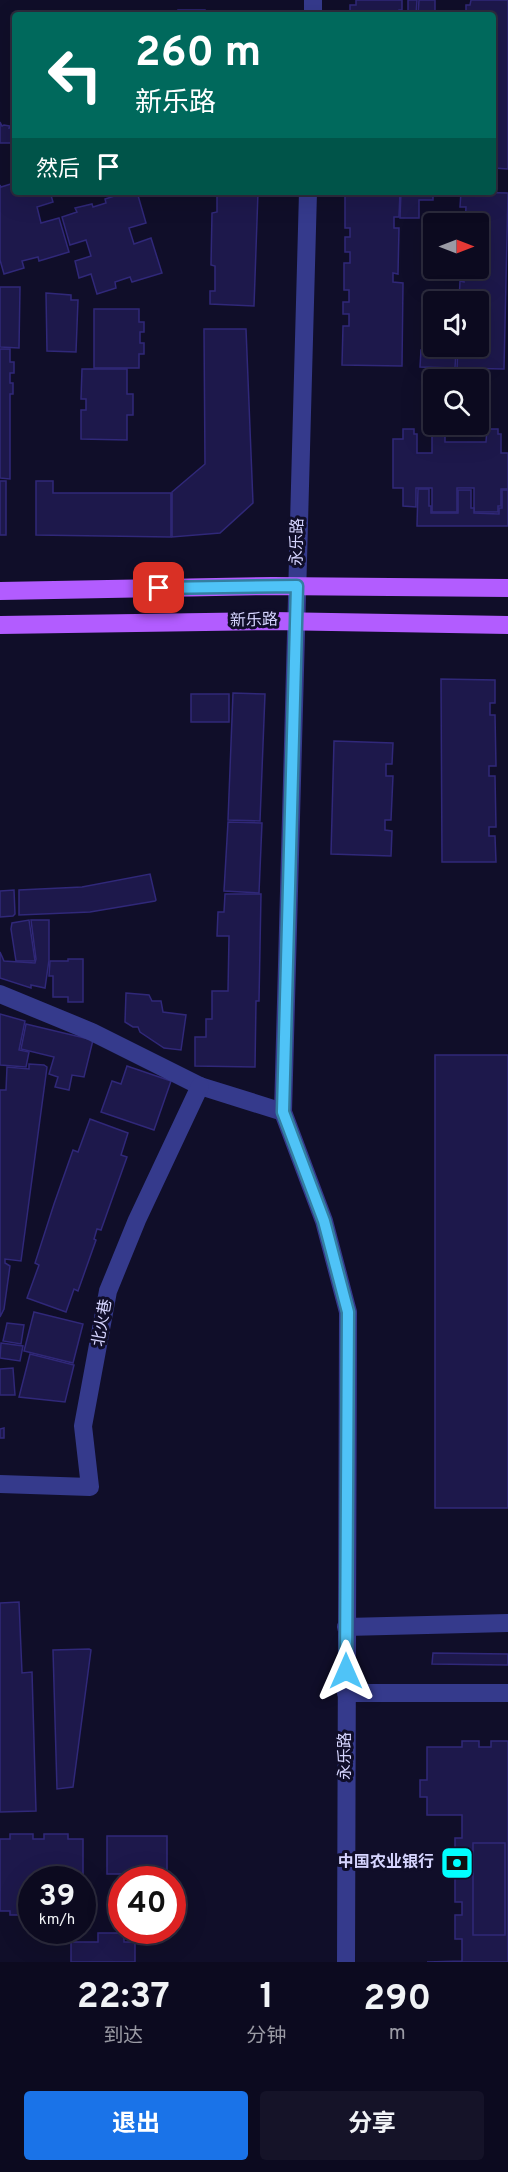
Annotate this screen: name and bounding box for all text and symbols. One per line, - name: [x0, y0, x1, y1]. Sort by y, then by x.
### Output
- text: 260 m: [135, 28, 261, 81]
- icon: left: [36, 36, 114, 114]
- text: 新乐路: [135, 87, 216, 121]
- icon: arrive: [92, 150, 125, 183]
- text: 然后: [36, 157, 80, 184]
- north arrow: [423, 213, 489, 279]
- map controls: [423, 213, 489, 435]
- button: sound: [423, 291, 489, 357]
- button: search: [423, 369, 489, 435]
- street label: 永乐路: [288, 518, 308, 566]
- pin: [133, 562, 184, 613]
- icon: arrive: [142, 571, 175, 604]
- street label: 新乐路: [230, 611, 278, 631]
- street label: 北火巷: [89, 1298, 117, 1348]
- position arrow: [314, 1639, 378, 1703]
- street label: 永乐路: [336, 1732, 356, 1780]
- bank icon: 中国农业银行: [439, 1845, 475, 1881]
- place label: 中国农业银行: [338, 1853, 434, 1873]
- speed limit sign: 40: [108, 1866, 186, 1944]
- text: 39: [39, 1879, 75, 1916]
- text: km/h: [39, 1911, 75, 1930]
- text: 22:37: [77, 1975, 170, 2021]
- text: 1: [259, 1975, 274, 2021]
- text: 290: [363, 1977, 431, 2023]
- text: m: [389, 2021, 406, 2047]
- text: 到达: [103, 2024, 143, 2050]
- text: 分钟: [247, 2024, 287, 2050]
- button: 退出: [24, 2091, 248, 2160]
- button: 分享: [260, 2091, 484, 2160]

